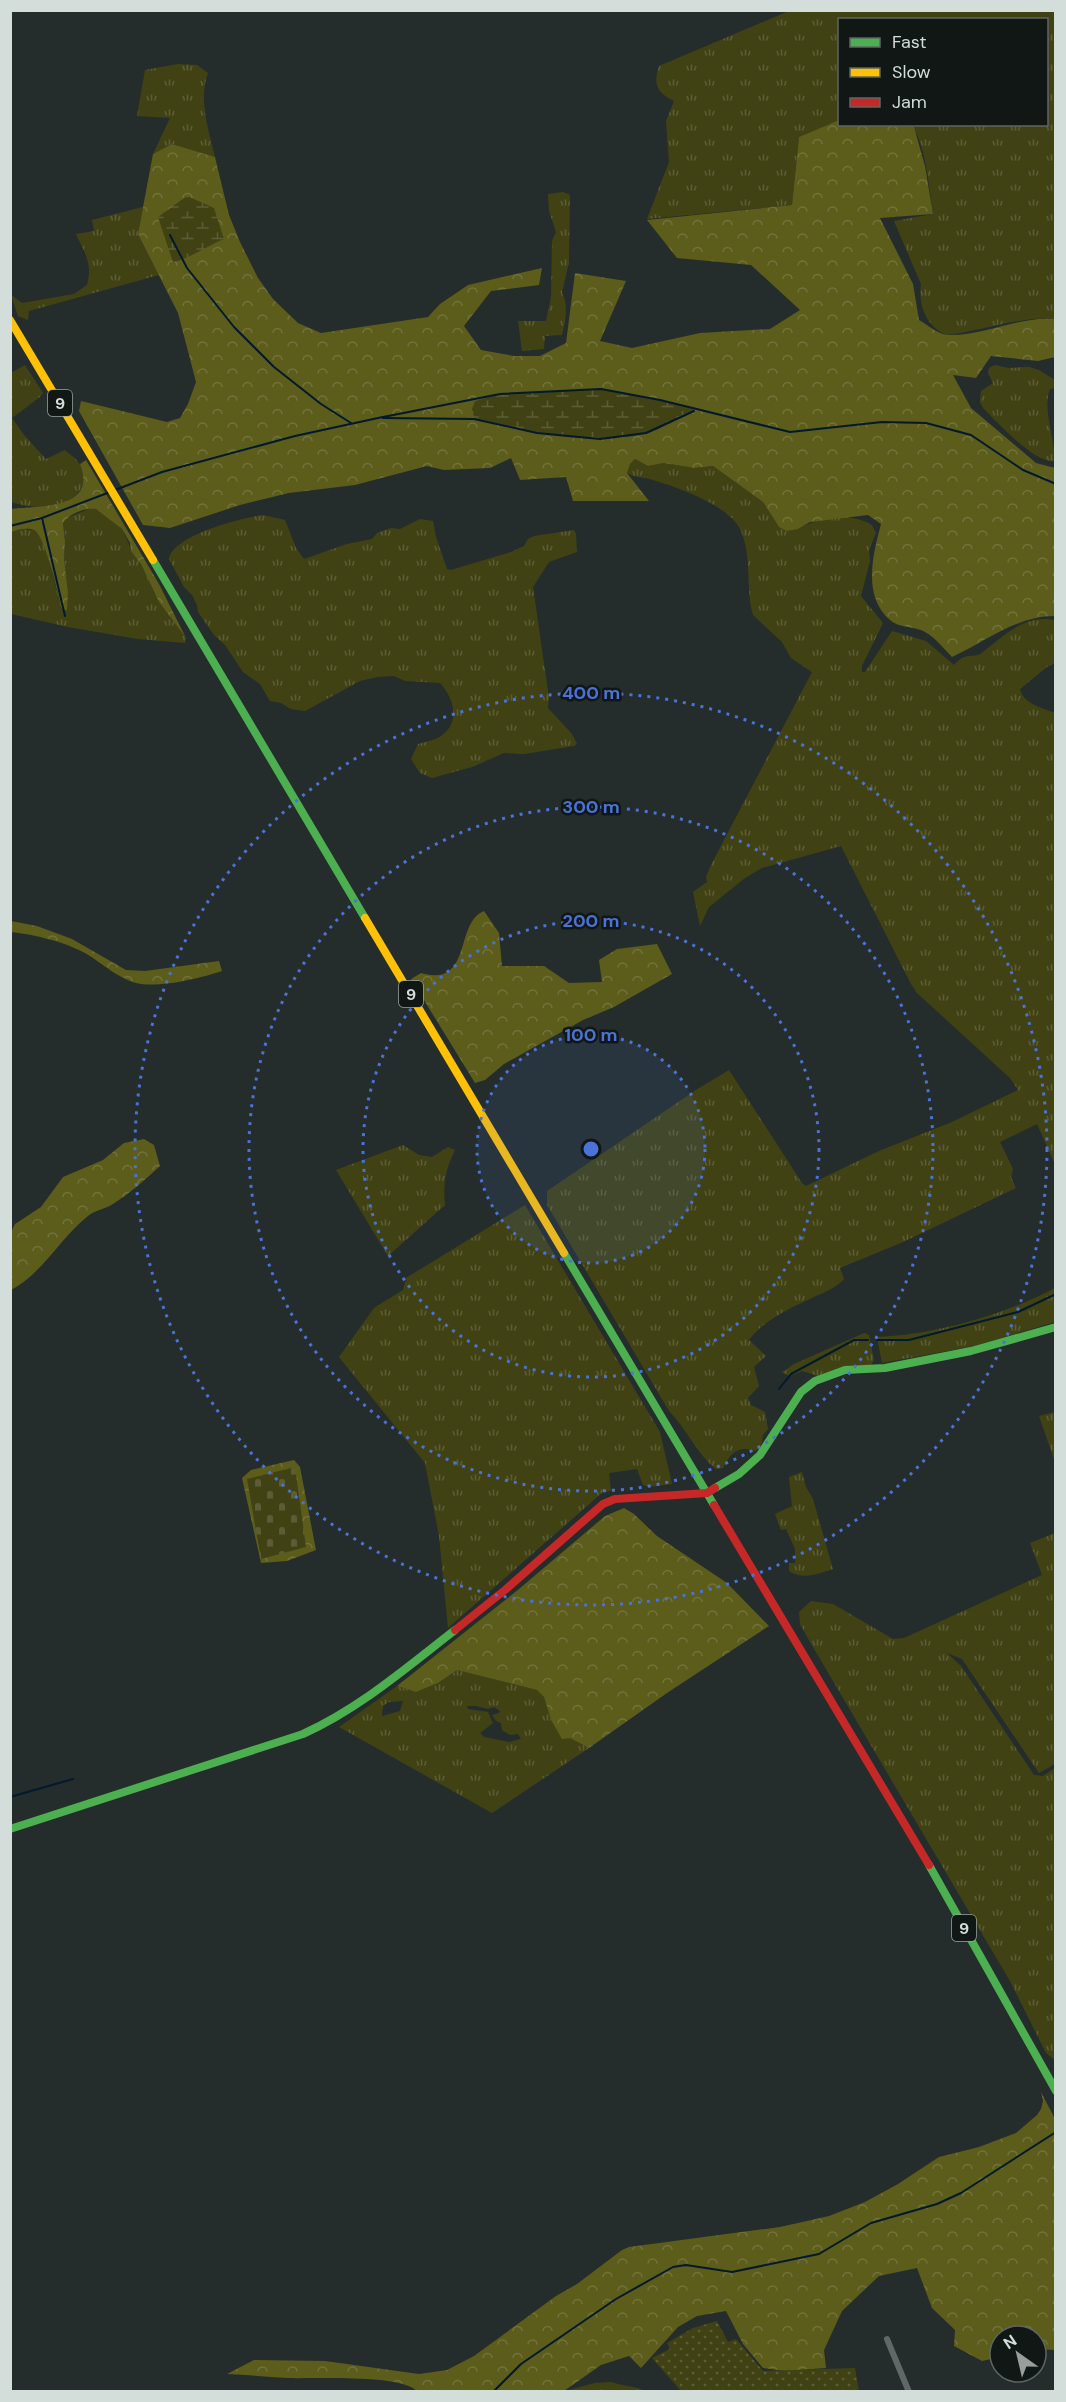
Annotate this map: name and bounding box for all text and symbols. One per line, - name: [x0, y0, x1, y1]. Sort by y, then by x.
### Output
- legend: [838, 18, 1048, 126]
- text: Fast: [892, 30, 927, 54]
- text: Slow: [892, 60, 931, 84]
- text: Jam: [892, 90, 927, 114]
- road number: 9: [48, 390, 72, 416]
- text: 400 m: [562, 681, 620, 705]
- text: 300 m: [562, 795, 620, 819]
- text: 200 m: [563, 909, 619, 933]
- road number: 9: [399, 981, 423, 1007]
- text: 100 m: [564, 1023, 618, 1047]
- centre of rings: [581, 1139, 601, 1159]
- road number: 9: [952, 1915, 976, 1941]
- north arrow: [988, 2324, 1048, 2384]
- text: N: [999, 2330, 1021, 2354]

